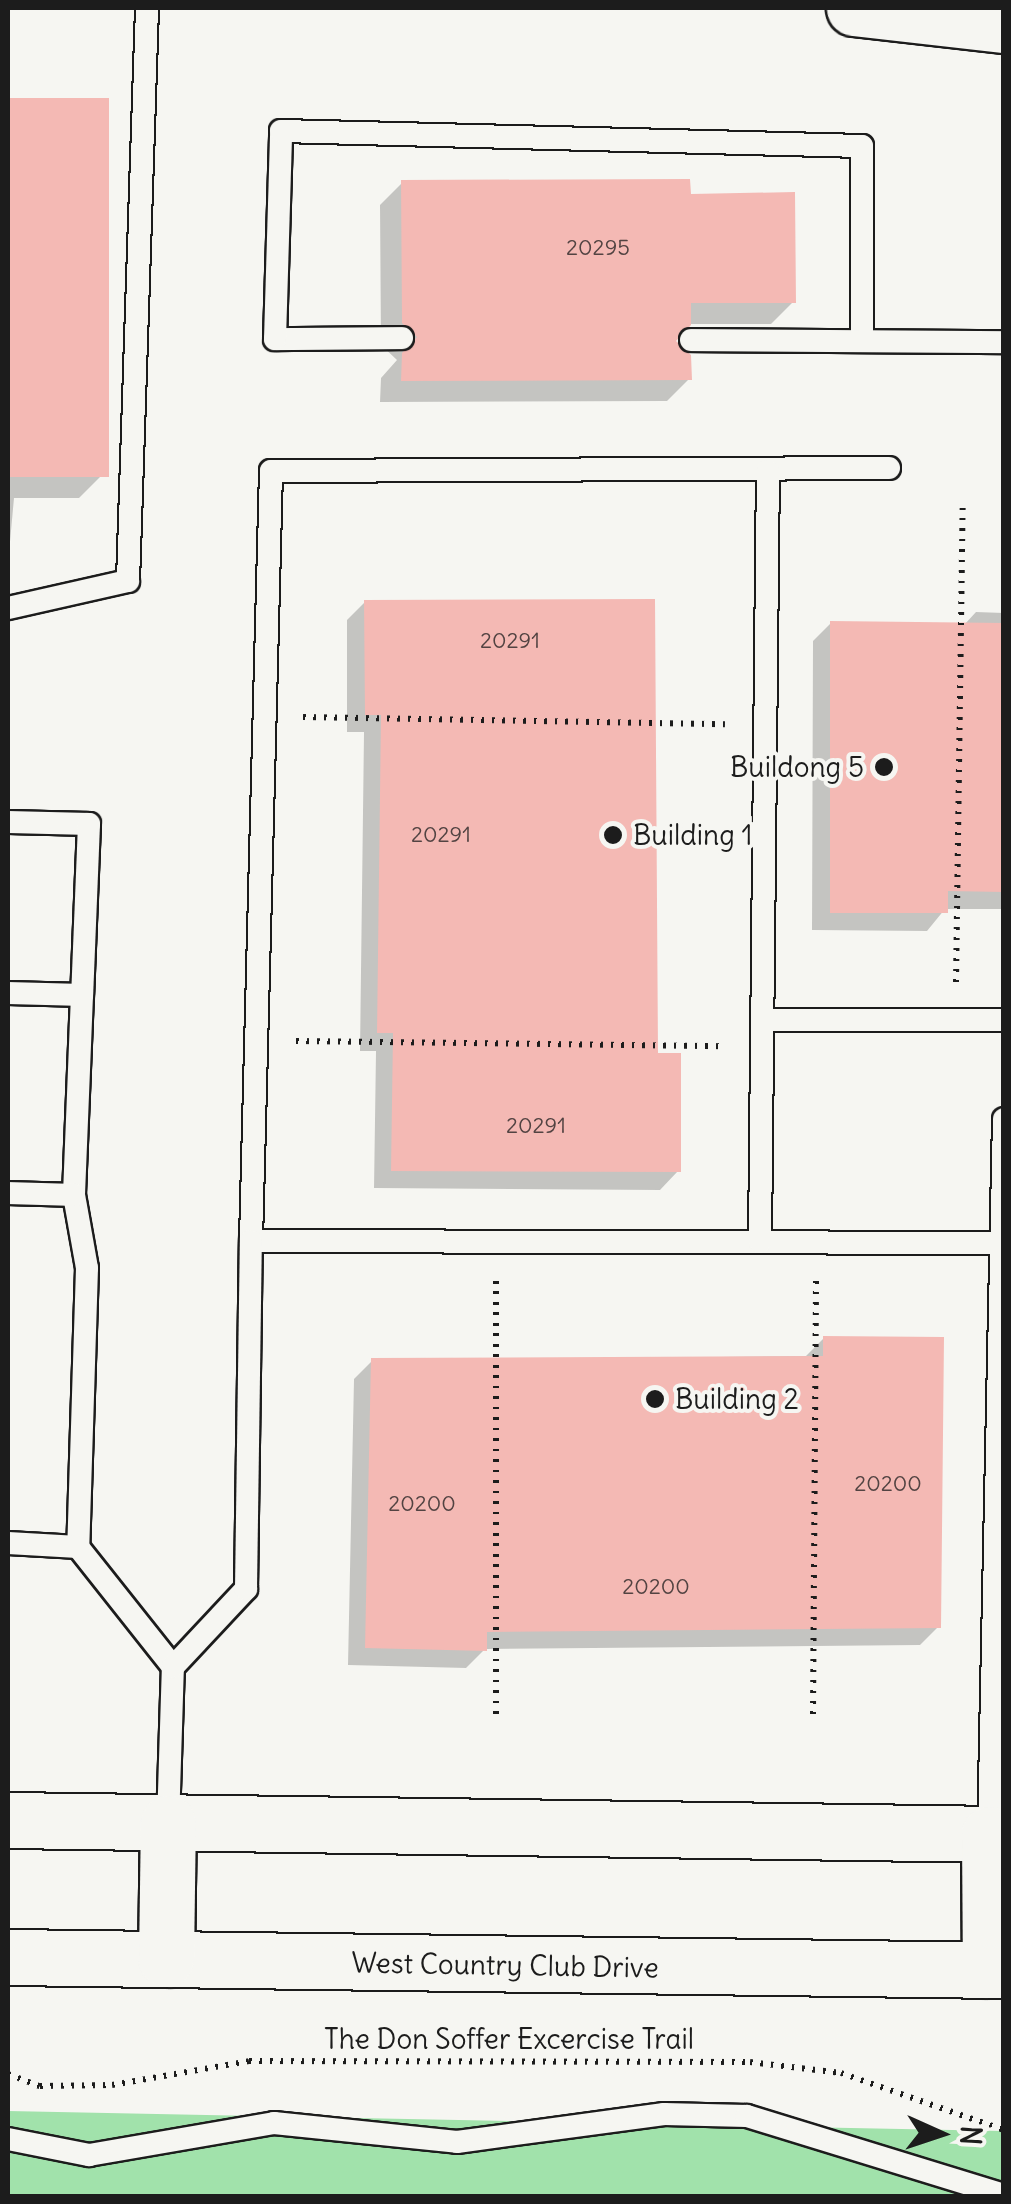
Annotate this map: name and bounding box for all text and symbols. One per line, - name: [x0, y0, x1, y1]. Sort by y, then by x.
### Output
- house number: 20295: [566, 235, 630, 261]
- house number: 20291: [480, 628, 540, 654]
- place label: Buildong 5: [730, 750, 864, 784]
- marker: Buildong 5: [873, 756, 895, 778]
- place label: Building 1: [633, 818, 753, 852]
- house number: 20291: [411, 822, 471, 848]
- marker: Building 1: [602, 824, 624, 846]
- house number: 20291: [506, 1113, 566, 1139]
- place label: Building 2: [675, 1382, 799, 1416]
- marker: Building 2: [644, 1388, 666, 1410]
- house number: 20200: [854, 1471, 922, 1497]
- house number: 20200: [388, 1491, 456, 1517]
- house number: 20200: [622, 1574, 690, 1600]
- street label: West Country Club Drive: [351, 1946, 659, 1984]
- street label: The Don Soffer Excercise Trail: [324, 2022, 694, 2056]
- north arrow: [891, 2084, 991, 2184]
- text: N: [952, 2125, 989, 2146]

